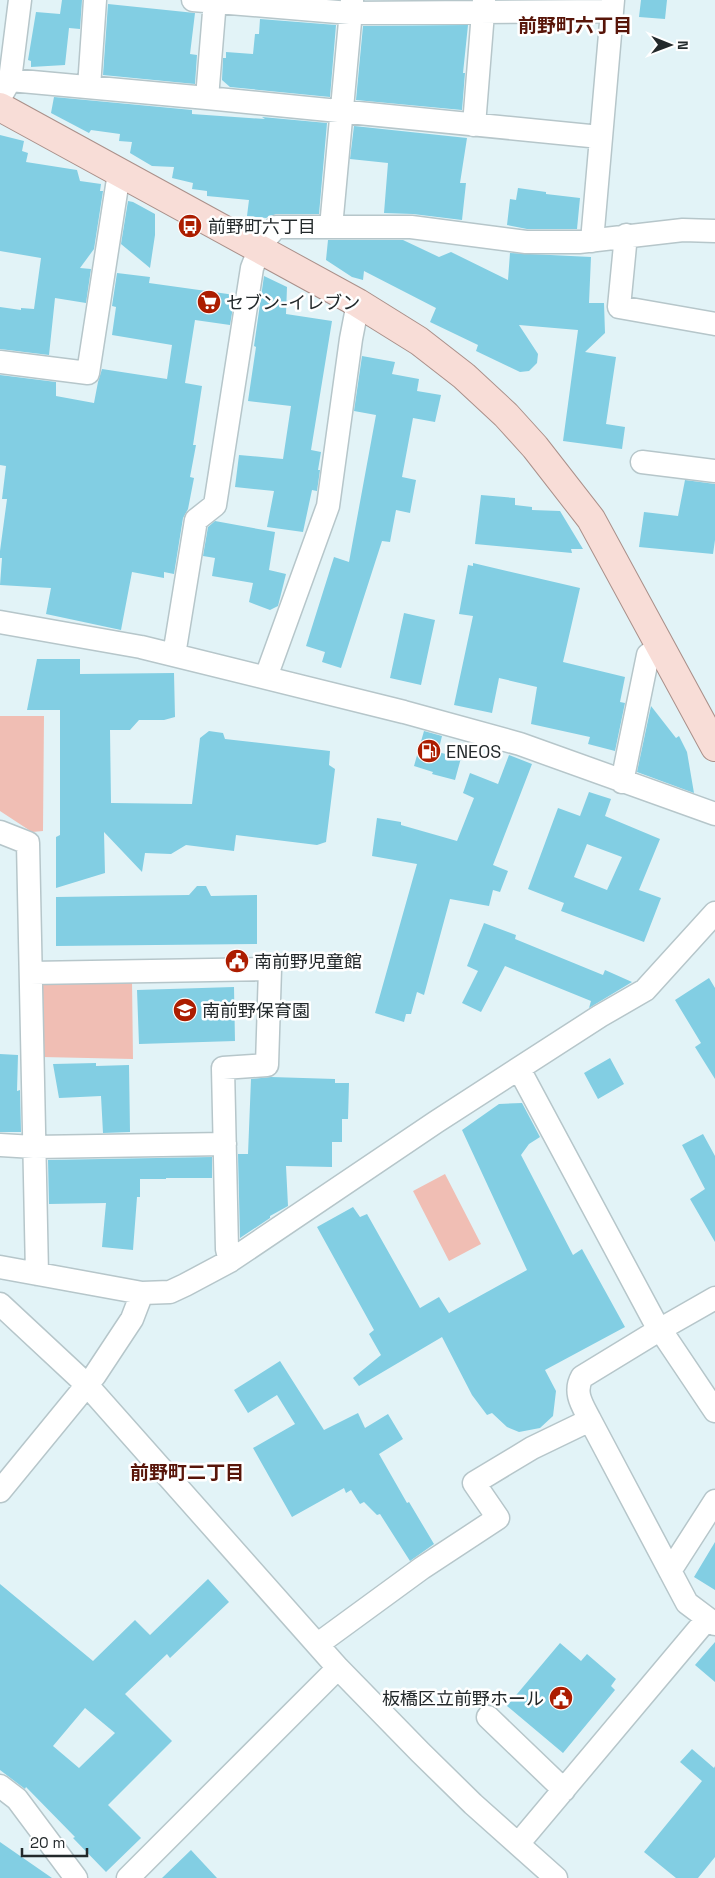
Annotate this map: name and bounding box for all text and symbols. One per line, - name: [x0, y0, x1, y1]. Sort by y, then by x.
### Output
- district label: 前野町六丁目: [518, 13, 632, 38]
- north arrow: [645, 20, 695, 70]
- text: N: [674, 40, 692, 50]
- bus stop icon: 前野町六丁目: [177, 213, 203, 239]
- place label: 前野町六丁目: [208, 215, 316, 238]
- supermarket icon: セブン-イレブン: [196, 289, 222, 315]
- place label: セブン-イレブン: [226, 291, 360, 314]
- fuel station icon: ENEOS: [416, 738, 442, 764]
- place label: ENEOS: [446, 740, 501, 763]
- public building icon: 南前野児童館: [224, 948, 250, 974]
- place label: 南前野児童館: [254, 950, 362, 973]
- school or university icon: 南前野保育園: [172, 997, 198, 1023]
- place label: 南前野保育園: [202, 999, 310, 1022]
- district label: 前野町二丁目: [130, 1460, 244, 1485]
- public building icon: 板橋区立前野ホール: [548, 1685, 574, 1711]
- place label: 板橋区立前野ホール: [382, 1687, 544, 1710]
- scale bar: [22, 1826, 88, 1858]
- text: 20 m: [30, 1833, 65, 1852]

